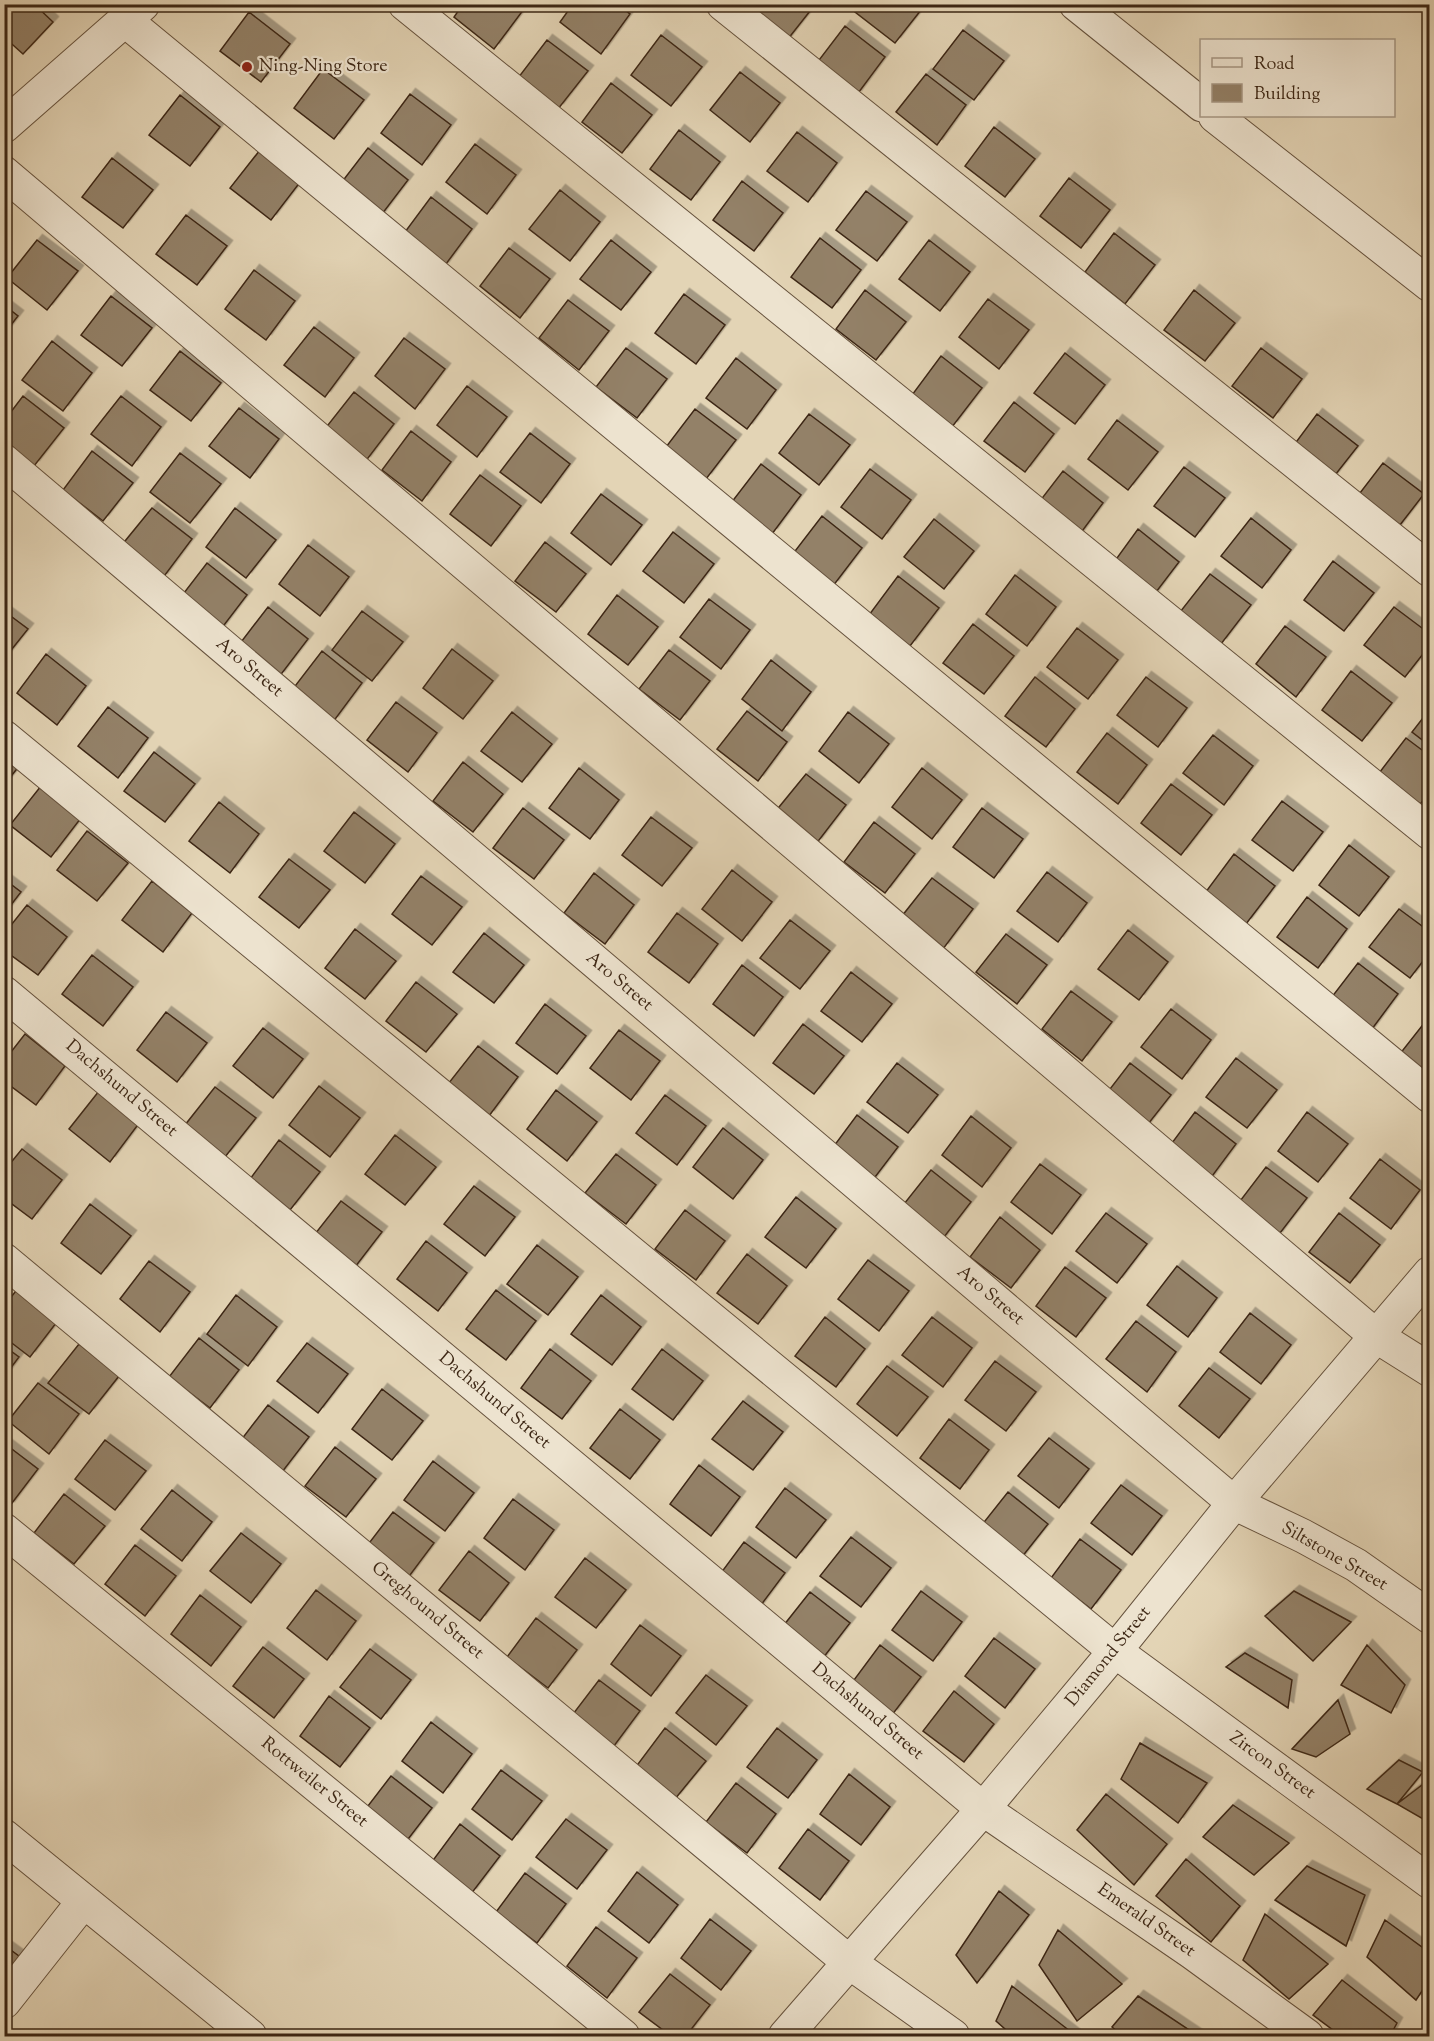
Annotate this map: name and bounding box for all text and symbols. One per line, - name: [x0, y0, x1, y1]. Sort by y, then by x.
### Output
- legend: [1200, 39, 1395, 117]
- text: Road: [1254, 52, 1294, 78]
- place label: Ning-Ning Store: [259, 54, 388, 80]
- marker: Ning-Ning Store: [240, 60, 254, 74]
- text: Building: [1254, 82, 1320, 108]
- street label: Aro Street: [210, 632, 288, 704]
- street label: Aro Street: [580, 946, 658, 1018]
- street label: Dachshund Street: [59, 1034, 183, 1144]
- street label: Aro Street: [951, 1260, 1029, 1332]
- street label: Dachshund Street: [432, 1346, 556, 1456]
- street label: Siltstone Street: [1276, 1516, 1392, 1598]
- street label: Greghound Street: [365, 1556, 489, 1666]
- street label: Diamond Street: [1060, 1601, 1158, 1713]
- street label: Dachshund Street: [805, 1657, 929, 1767]
- street label: Zircon Street: [1224, 1726, 1320, 1806]
- street label: Rottweiler Street: [255, 1732, 373, 1834]
- street label: Emerald Street: [1092, 1878, 1200, 1964]

